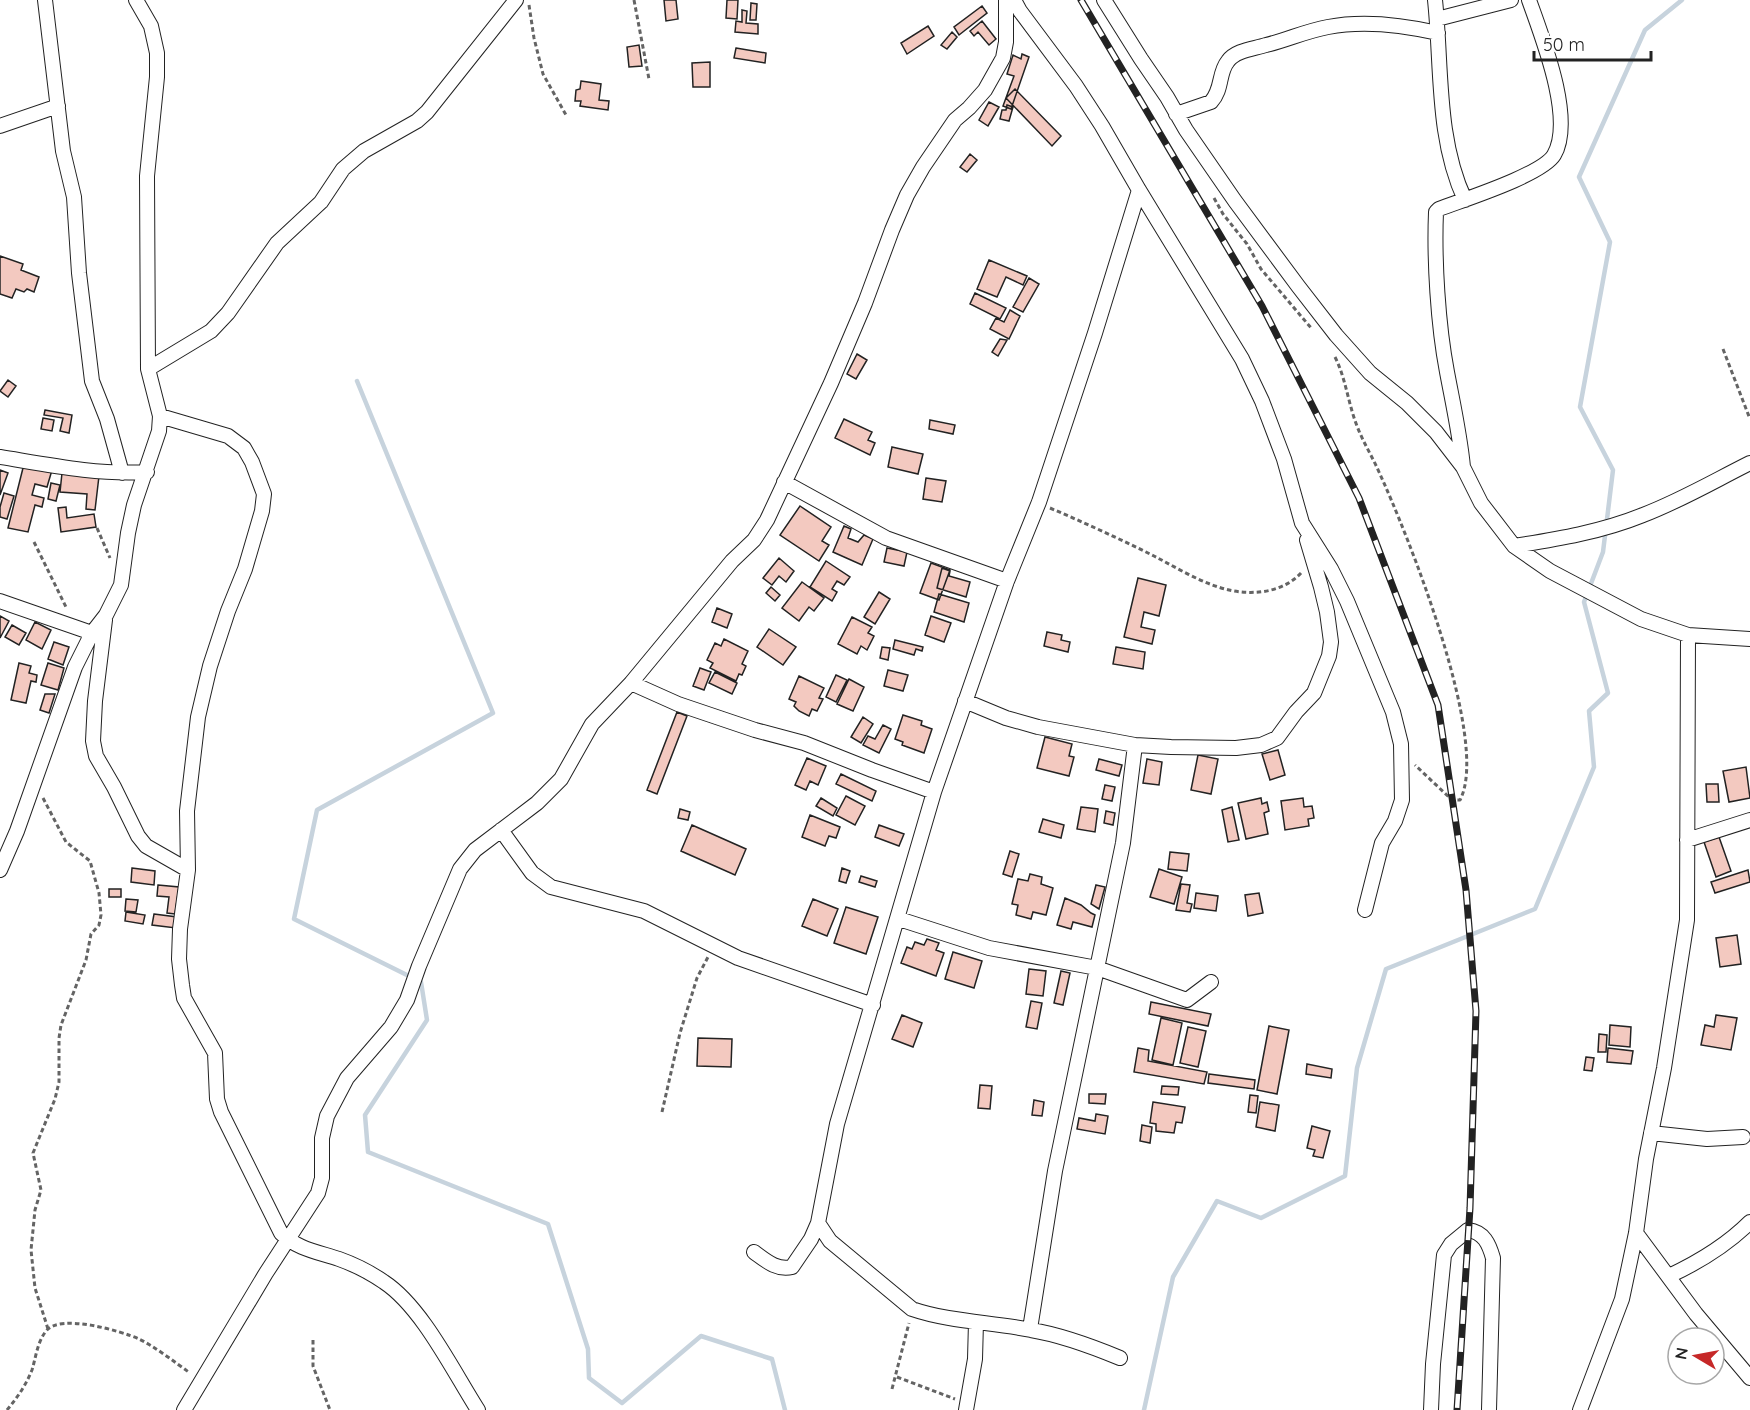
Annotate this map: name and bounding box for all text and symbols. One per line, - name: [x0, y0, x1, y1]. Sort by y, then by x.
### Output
- scale bar: [1534, 24, 1651, 62]
- text: 50 m: [1543, 33, 1585, 56]
- north arrow: [1666, 1326, 1726, 1386]
- text: N: [1670, 1346, 1692, 1361]

